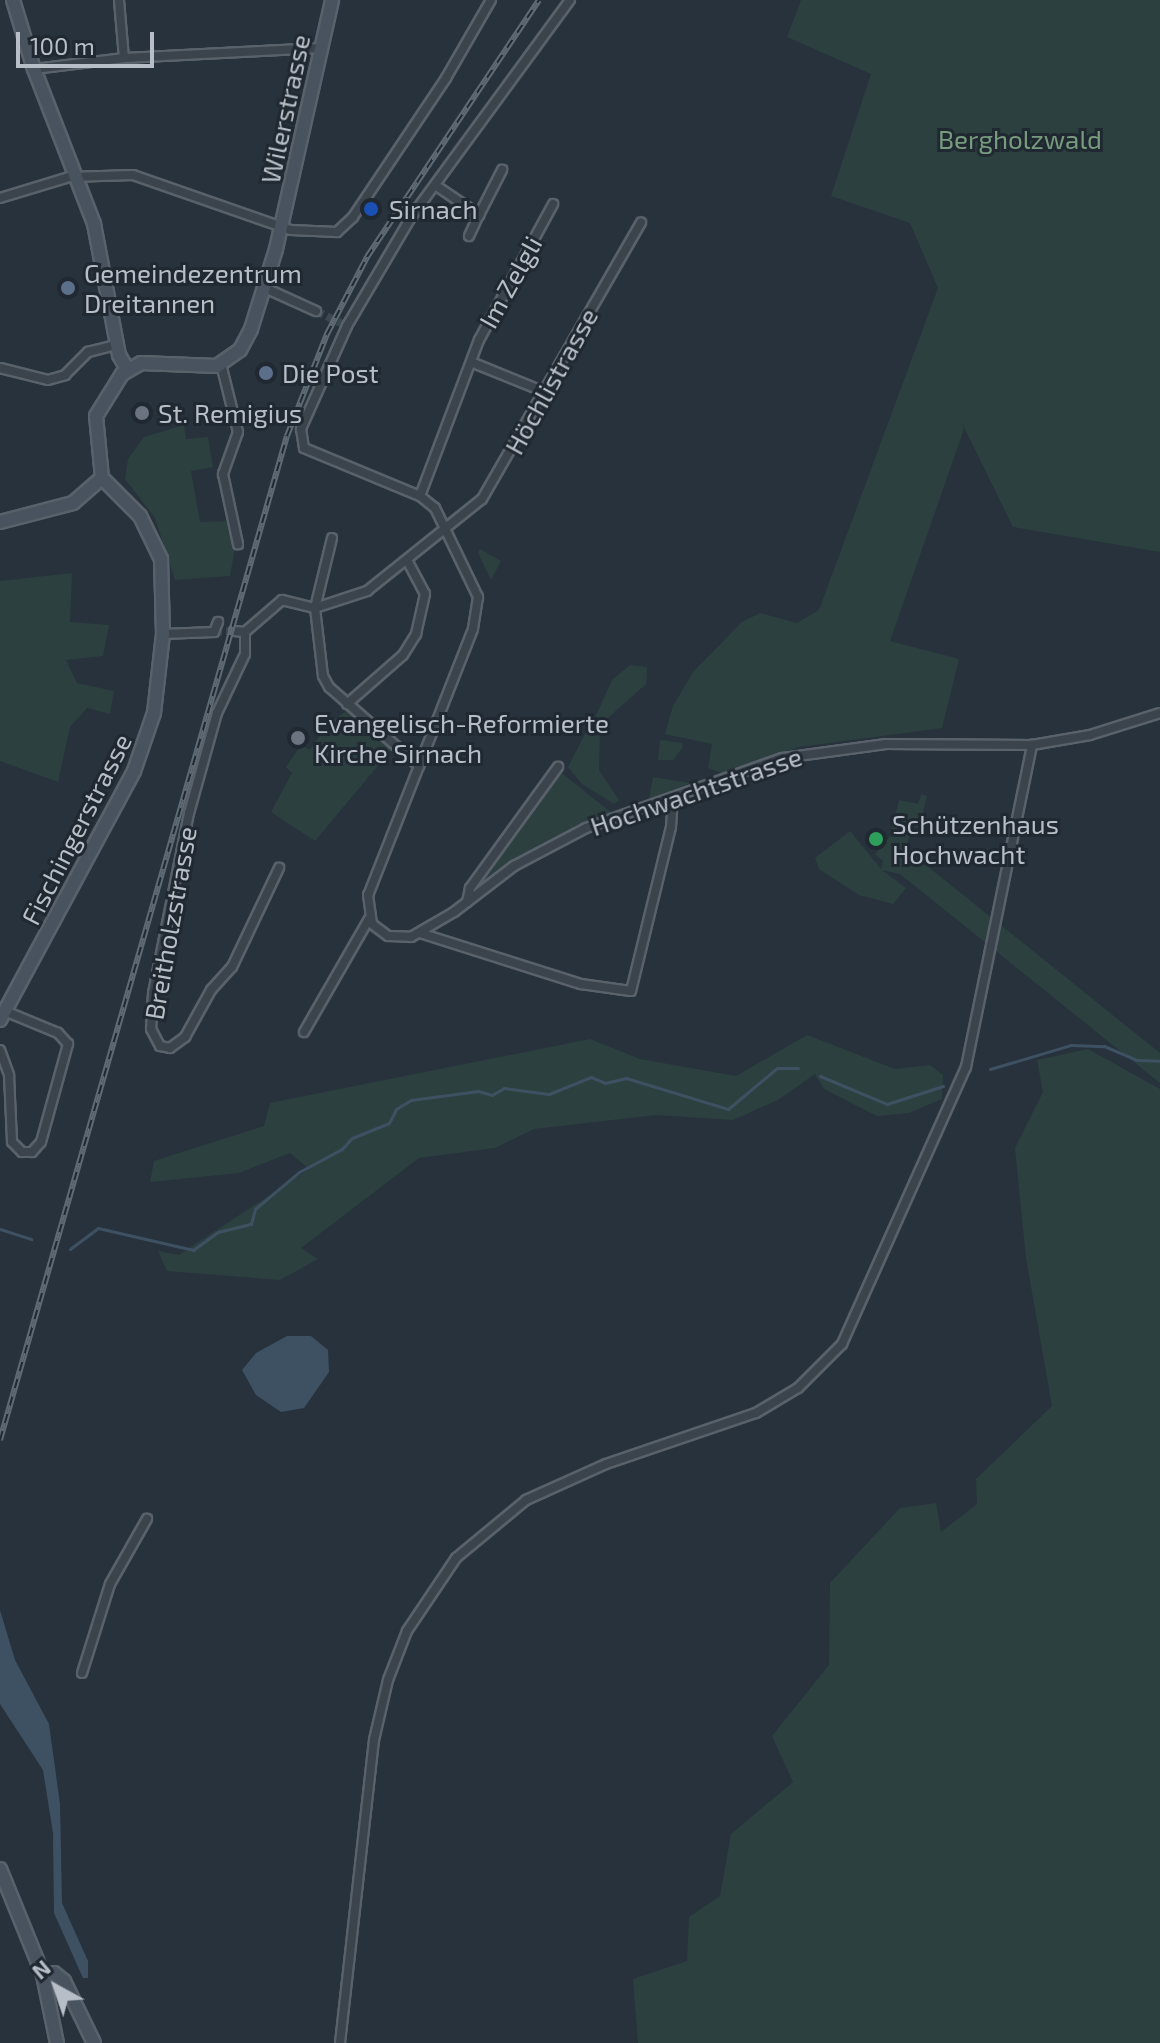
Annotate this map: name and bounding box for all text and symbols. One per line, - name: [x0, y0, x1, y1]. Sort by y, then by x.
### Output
- scale bar: [20, 16, 158, 66]
- text: 100 m: [30, 31, 95, 60]
- street label: Wilerstrasse: [254, 32, 316, 186]
- park label: Bergholzwald: [938, 123, 1102, 155]
- place label: Sirnach: [389, 193, 478, 225]
- marker: Sirnach: [360, 198, 382, 220]
- street label: Im Zelgli: [472, 231, 548, 333]
- place label: Gemeindezentrum Dreitannen: [84, 257, 302, 318]
- marker: Gemeindezentrum Dreitannen: [59, 279, 77, 297]
- street label: Höchlistrasse: [498, 302, 604, 460]
- place label: Die Post: [282, 357, 379, 389]
- marker: Die Post: [257, 364, 275, 382]
- place label: St. Remigius: [158, 397, 302, 429]
- marker: St. Remigius: [133, 404, 151, 422]
- place label: Evangelisch-Reformierte Kirche Sirnach: [314, 707, 609, 768]
- street label: Fischingerstrasse: [14, 728, 138, 930]
- marker: Evangelisch-Reformierte Kirche Sirnach: [289, 729, 307, 747]
- street label: Hochwachtstrasse: [586, 740, 806, 842]
- place label: Schützenhaus Hochwacht: [892, 808, 1059, 870]
- street label: Breitholzstrasse: [138, 824, 202, 1022]
- marker: Schützenhaus Hochwacht: [867, 830, 885, 848]
- north arrow: [16, 1947, 96, 2027]
- text: N: [26, 1954, 55, 1984]

